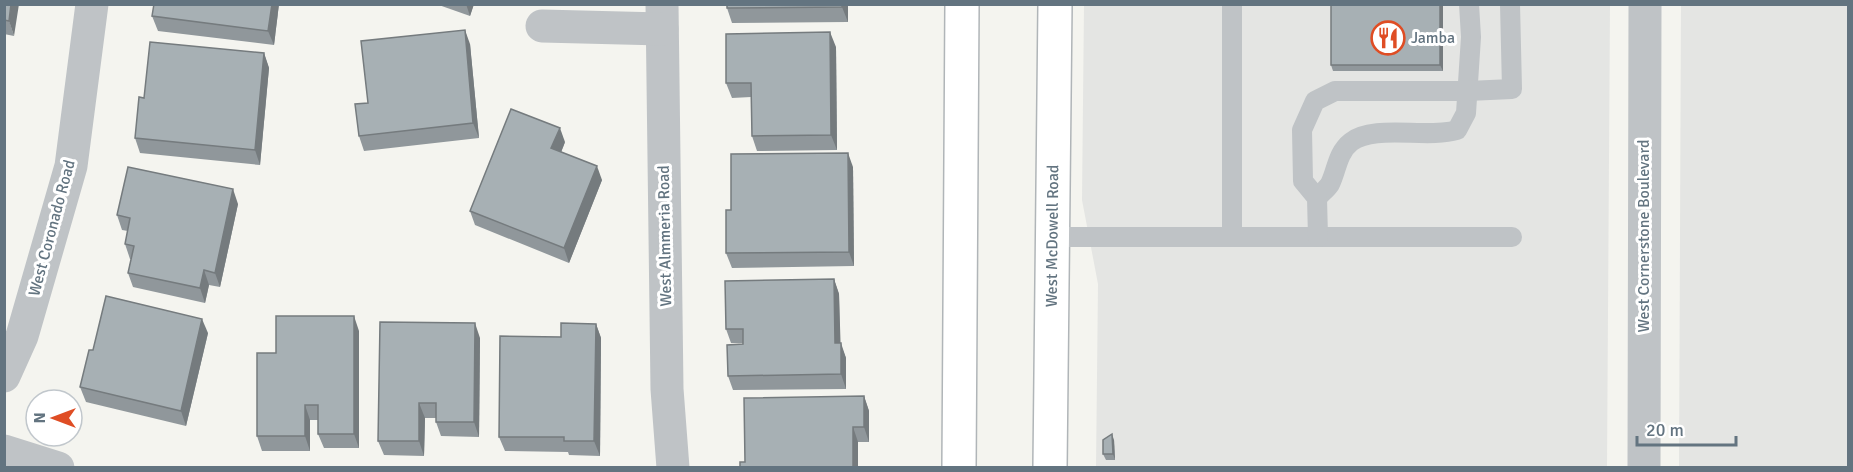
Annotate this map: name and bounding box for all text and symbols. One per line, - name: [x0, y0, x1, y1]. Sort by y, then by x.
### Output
- restaurant icon: Jamba: [1370, 20, 1406, 56]
- place label: Jamba: [1411, 28, 1455, 48]
- street label: West Cornerstone Boulevard: [1634, 139, 1654, 333]
- street label: West Coronado Road: [24, 158, 80, 298]
- street label: West Almmeria Road: [654, 165, 676, 307]
- street label: West McDowell Road: [1042, 165, 1063, 307]
- north arrow: [24, 388, 84, 448]
- scale bar: [1637, 409, 1736, 447]
- text: N: [30, 412, 50, 424]
- text: 20 m: [1646, 419, 1684, 441]

